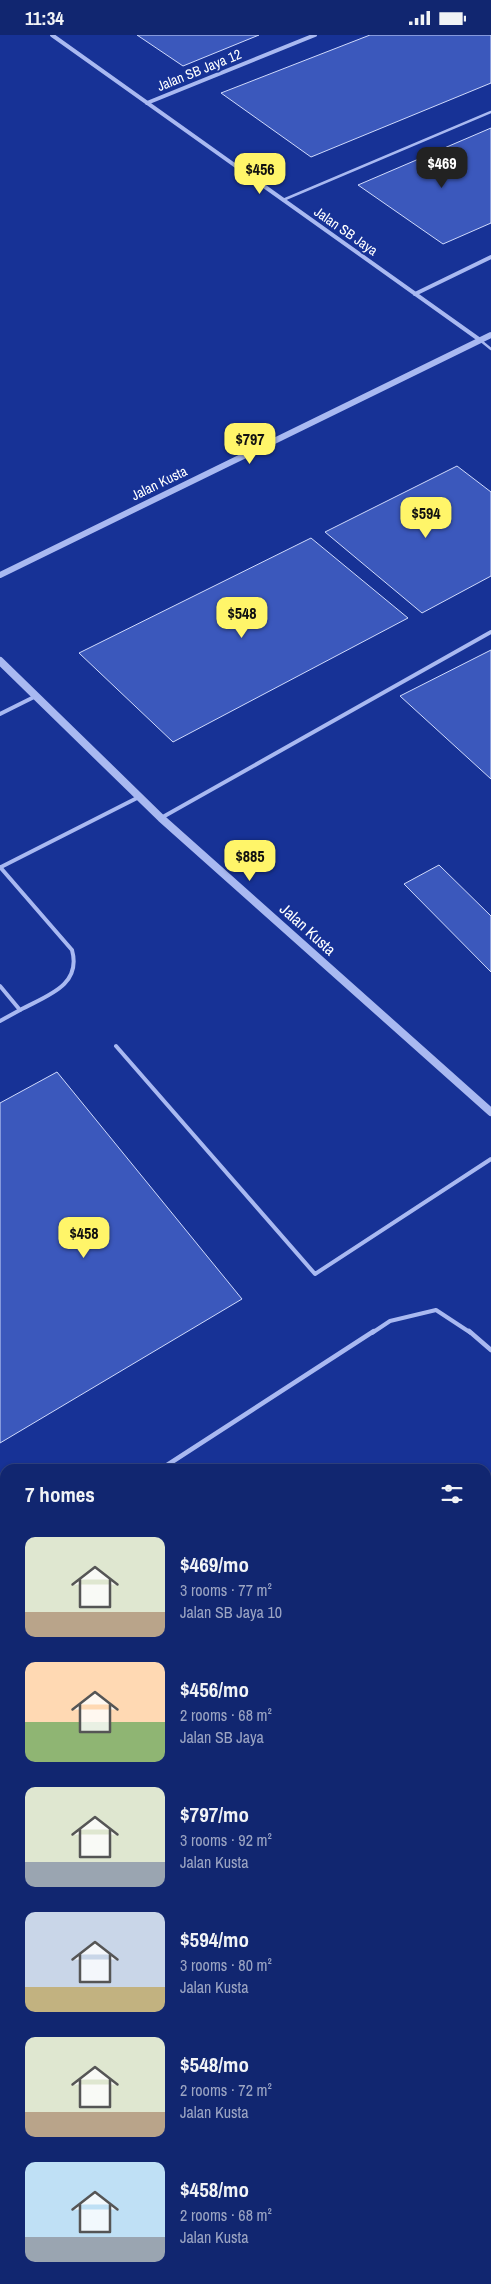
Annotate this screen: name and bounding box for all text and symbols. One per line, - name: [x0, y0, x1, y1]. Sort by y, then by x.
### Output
- text: 11:34: [25, 5, 64, 31]
- street label: Jalan SB Jaya 12: [154, 45, 244, 95]
- pin: $469: [412, 147, 472, 189]
- text: $469: [427, 152, 457, 174]
- pin: $456: [230, 153, 290, 195]
- text: $456: [245, 158, 275, 180]
- street label: Jalan SB Jaya: [311, 203, 382, 260]
- pin: $797: [220, 423, 280, 465]
- text: $797: [235, 428, 265, 450]
- street label: Jalan Kusta: [128, 461, 190, 504]
- pin: $594: [396, 497, 456, 539]
- text: $594: [411, 502, 441, 524]
- pin: $548: [212, 597, 272, 639]
- text: $548: [227, 602, 257, 624]
- pin: $885: [220, 839, 280, 882]
- text: $885: [235, 845, 265, 867]
- street label: Jalan Kusta: [275, 898, 341, 961]
- pin: $458: [54, 1217, 114, 1259]
- text: $458: [69, 1222, 99, 1244]
- text: 7 homes: [25, 1480, 95, 1509]
- icon: filters: [438, 1480, 466, 1508]
- text: $469/mo: [180, 1550, 249, 1579]
- icon: home: [65, 1557, 125, 1617]
- text: 3 rooms · 77 m²: [180, 1579, 272, 1601]
- text: Jalan SB Jaya 10: [180, 1601, 282, 1623]
- text: $456/mo: [180, 1675, 249, 1704]
- icon: home: [65, 1682, 125, 1742]
- text: 2 rooms · 68 m²: [180, 1704, 272, 1726]
- text: Jalan SB Jaya: [180, 1726, 264, 1748]
- text: $797/mo: [180, 1800, 249, 1829]
- icon: home: [65, 1807, 125, 1867]
- text: 3 rooms · 92 m²: [180, 1829, 272, 1851]
- text: Jalan Kusta: [180, 1851, 249, 1873]
- text: $594/mo: [180, 1925, 249, 1954]
- icon: home: [65, 1932, 125, 1992]
- text: 3 rooms · 80 m²: [180, 1954, 272, 1976]
- text: Jalan Kusta: [180, 1976, 249, 1998]
- text: $548/mo: [180, 2050, 249, 2079]
- icon: home: [65, 2057, 125, 2117]
- text: 2 rooms · 72 m²: [180, 2079, 272, 2101]
- text: Jalan Kusta: [180, 2101, 249, 2123]
- text: $458/mo: [180, 2175, 249, 2204]
- icon: home: [65, 2182, 125, 2242]
- text: 2 rooms · 68 m²: [180, 2204, 272, 2226]
- text: Jalan Kusta: [180, 2226, 249, 2248]

